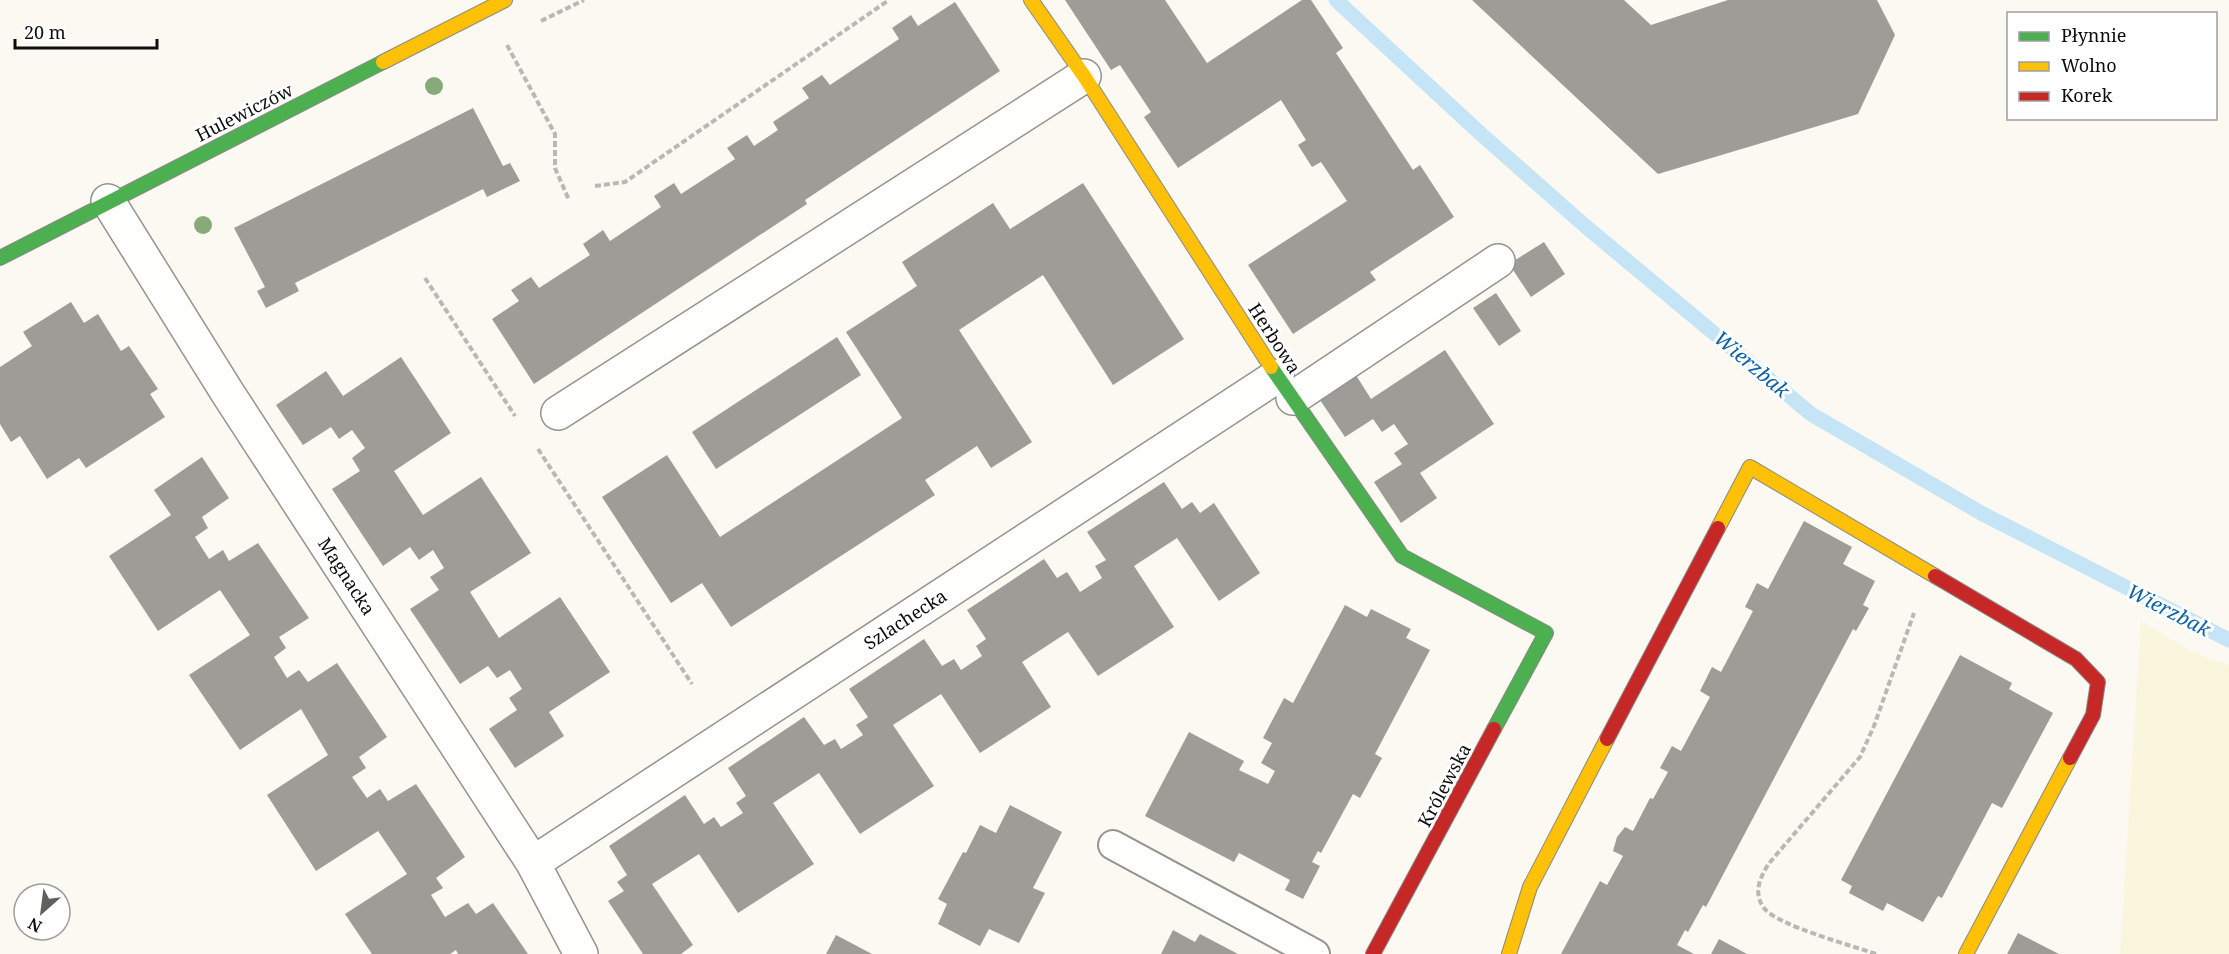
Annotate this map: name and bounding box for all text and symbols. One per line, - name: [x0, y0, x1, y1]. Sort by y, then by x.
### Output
- scale bar: [15, 12, 158, 50]
- legend: [2007, 12, 2217, 120]
- text: 20 m: [24, 20, 66, 44]
- text: Płynnie: [2061, 23, 2126, 47]
- text: Wolno: [2061, 53, 2117, 77]
- street label: Hulewiczów: [191, 77, 297, 147]
- text: Korek: [2061, 83, 2113, 107]
- street label: Herbowa: [1243, 298, 1307, 378]
- water label: Wierzbak: [1709, 325, 1796, 404]
- street label: Magnacka: [313, 533, 381, 619]
- water label: Wierzbak: [2122, 577, 2216, 643]
- street label: Szlachecka: [859, 583, 951, 655]
- street label: Królewska: [1412, 739, 1476, 831]
- north arrow: [12, 882, 72, 942]
- text: N: [24, 912, 46, 938]

